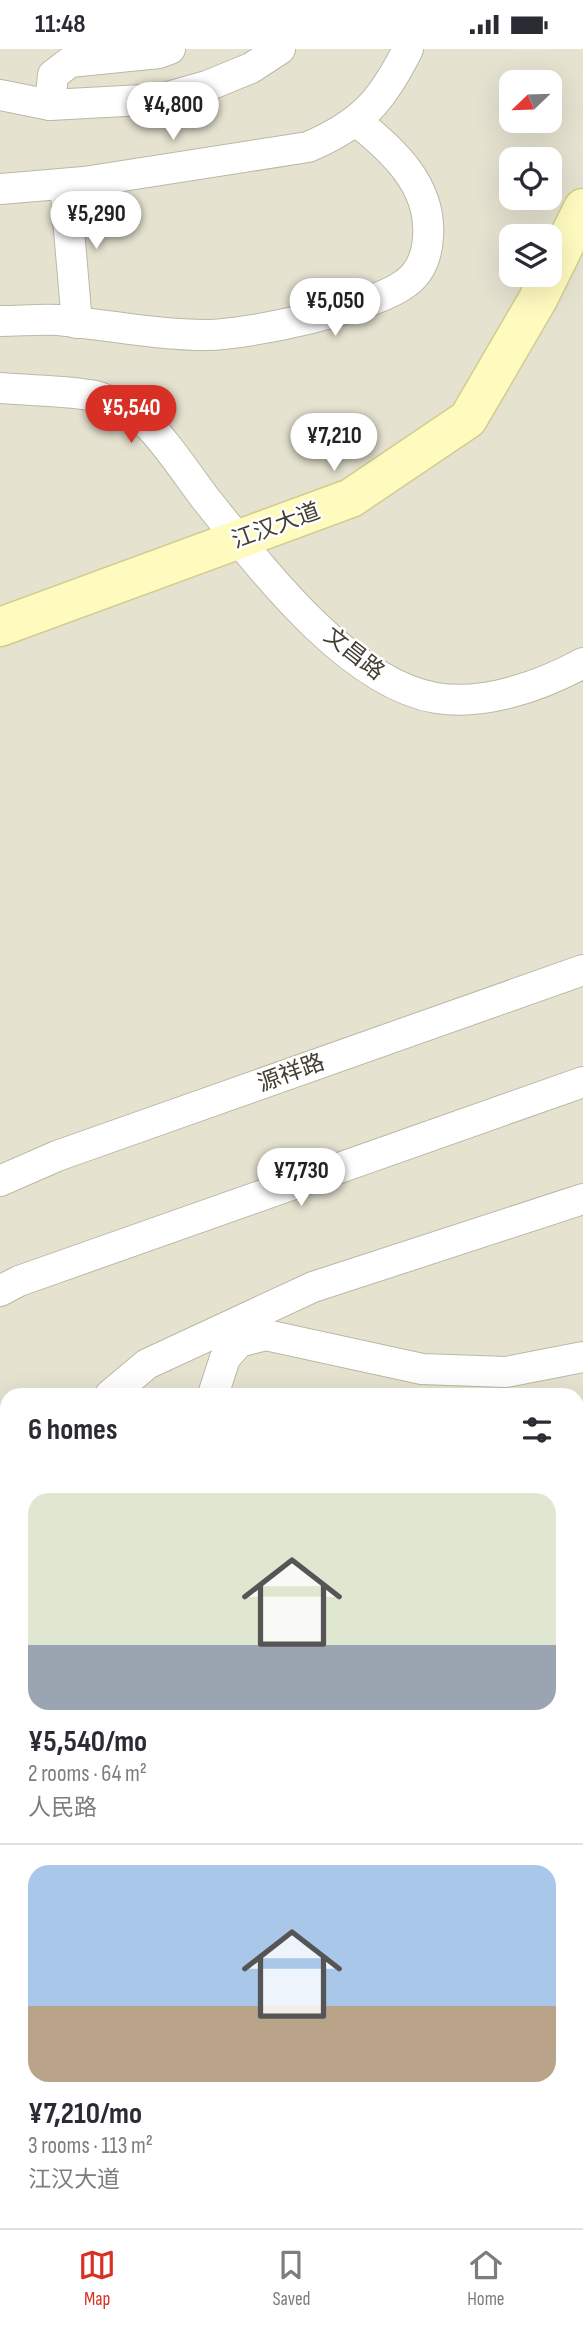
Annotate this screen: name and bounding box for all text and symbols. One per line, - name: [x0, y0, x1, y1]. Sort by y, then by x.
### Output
- text: 11:48: [35, 9, 86, 40]
- north arrow: [499, 70, 562, 133]
- map controls: [499, 70, 562, 287]
- pin: ¥4,800: [116, 83, 230, 142]
- text: ¥4,800: [143, 91, 203, 119]
- button: locate: [499, 147, 562, 210]
- pin: ¥5,290: [39, 191, 153, 251]
- text: ¥5,290: [66, 200, 126, 228]
- button: layers: [499, 224, 562, 287]
- pin: ¥5,050: [278, 279, 392, 338]
- text: ¥5,050: [305, 287, 365, 315]
- pin: ¥5,540: [74, 385, 188, 445]
- text: ¥5,540: [101, 394, 161, 422]
- pin: ¥7,210: [277, 413, 391, 473]
- text: ¥7,210: [306, 422, 362, 450]
- street label: 江汉大道: [228, 497, 324, 555]
- street label: 文昌路: [318, 622, 390, 686]
- street label: 源祥路: [254, 1048, 328, 1098]
- pin: ¥7,730: [244, 1149, 358, 1208]
- text: ¥7,730: [273, 1157, 329, 1185]
- icon: filters: [518, 1411, 556, 1449]
- text: 6 homes: [28, 1412, 117, 1448]
- icon: home: [229, 1539, 355, 1665]
- text: ¥5,540/mo: [28, 1724, 147, 1760]
- text: 2 rooms · 64 m²: [28, 1760, 147, 1788]
- text: 人民路: [28, 1794, 97, 1822]
- icon: home: [229, 1911, 355, 2037]
- text: ¥7,210/mo: [28, 2096, 142, 2132]
- text: 3 rooms · 113 m²: [28, 2132, 153, 2160]
- text: 江汉大道: [28, 2166, 120, 2194]
- tab: Map: [78, 2246, 116, 2311]
- tab: Saved: [272, 2246, 311, 2311]
- tab: Home: [467, 2246, 505, 2311]

